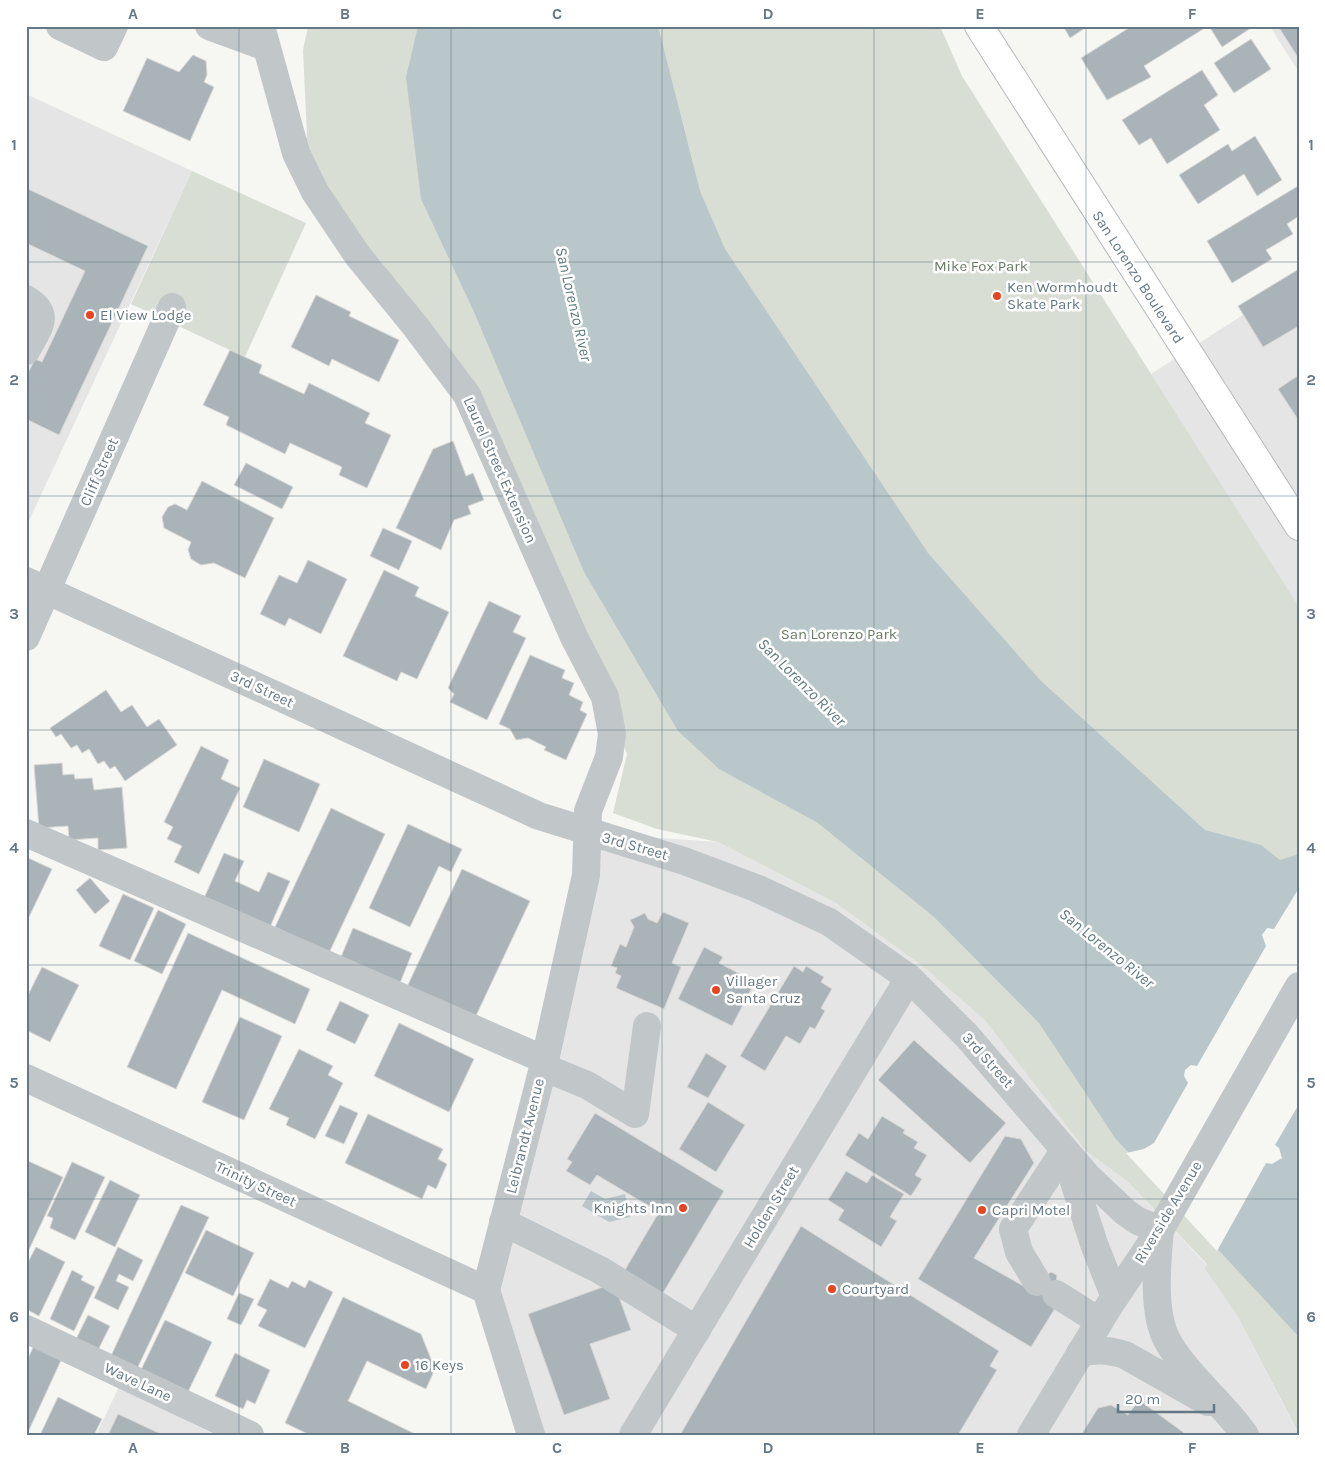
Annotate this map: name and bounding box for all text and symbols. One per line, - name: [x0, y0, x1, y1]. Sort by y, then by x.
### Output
- text: A: [128, 4, 138, 23]
- text: B: [340, 4, 350, 23]
- text: C: [552, 4, 562, 23]
- text: D: [763, 4, 774, 23]
- text: E: [975, 4, 985, 23]
- text: F: [1188, 4, 1197, 23]
- text: 1: [11, 135, 17, 154]
- text: 1: [1308, 135, 1314, 154]
- street label: San Lorenzo Boulevard: [1088, 207, 1188, 347]
- water label: San Lorenzo River: [552, 245, 596, 363]
- park label: Mike Fox Park: [934, 257, 1028, 275]
- place label: Ken Wormhoudt Skate Park: [1007, 278, 1118, 313]
- marker: Ken Wormhoudt Skate Park: [991, 290, 1003, 302]
- place label: El View Lodge: [100, 306, 192, 324]
- marker: El View Lodge: [84, 309, 96, 321]
- text: 2: [9, 370, 19, 389]
- text: 2: [1306, 370, 1316, 389]
- street label: Laurel Street Extension: [460, 394, 540, 546]
- street label: Cliff Street: [76, 435, 122, 509]
- text: 3: [9, 604, 19, 623]
- text: 3: [1306, 604, 1316, 623]
- park label: San Lorenzo Park: [781, 625, 897, 643]
- water label: San Lorenzo River: [754, 634, 850, 730]
- street label: 3rd Street: [227, 666, 297, 712]
- street label: 3rd Street: [600, 828, 670, 864]
- text: 4: [9, 838, 19, 857]
- text: 4: [1306, 838, 1316, 857]
- water label: San Lorenzo River: [1056, 904, 1159, 992]
- place label: Villager Santa Cruz: [726, 972, 801, 1007]
- marker: Villager Santa Cruz: [710, 984, 722, 996]
- street label: 3rd Street: [959, 1029, 1018, 1092]
- text: 5: [9, 1073, 19, 1092]
- text: 5: [1306, 1073, 1316, 1092]
- street label: Leibrandt Avenue: [502, 1076, 548, 1196]
- street label: Trinity Street: [213, 1157, 300, 1211]
- street label: Riverside Avenue: [1130, 1158, 1206, 1266]
- street label: Holden Street: [739, 1162, 803, 1251]
- place label: Knights Inn: [593, 1199, 673, 1217]
- place label: Capri Motel: [992, 1201, 1070, 1219]
- marker: Knights Inn: [677, 1202, 689, 1214]
- marker: Capri Motel: [976, 1204, 988, 1216]
- place label: Courtyard: [842, 1280, 909, 1298]
- marker: Courtyard: [826, 1283, 838, 1295]
- text: 6: [9, 1307, 19, 1326]
- text: 6: [1306, 1307, 1316, 1326]
- place label: 16 Keys: [415, 1356, 464, 1374]
- street label: Wave Lane: [102, 1359, 174, 1405]
- marker: 16 Keys: [399, 1359, 411, 1371]
- scale bar: [1118, 1381, 1214, 1413]
- text: 20 m: [1125, 1390, 1160, 1408]
- text: A: [128, 1438, 138, 1457]
- text: B: [340, 1438, 350, 1457]
- text: C: [552, 1438, 562, 1457]
- text: D: [763, 1438, 774, 1457]
- text: E: [975, 1438, 985, 1457]
- text: F: [1188, 1438, 1197, 1457]

